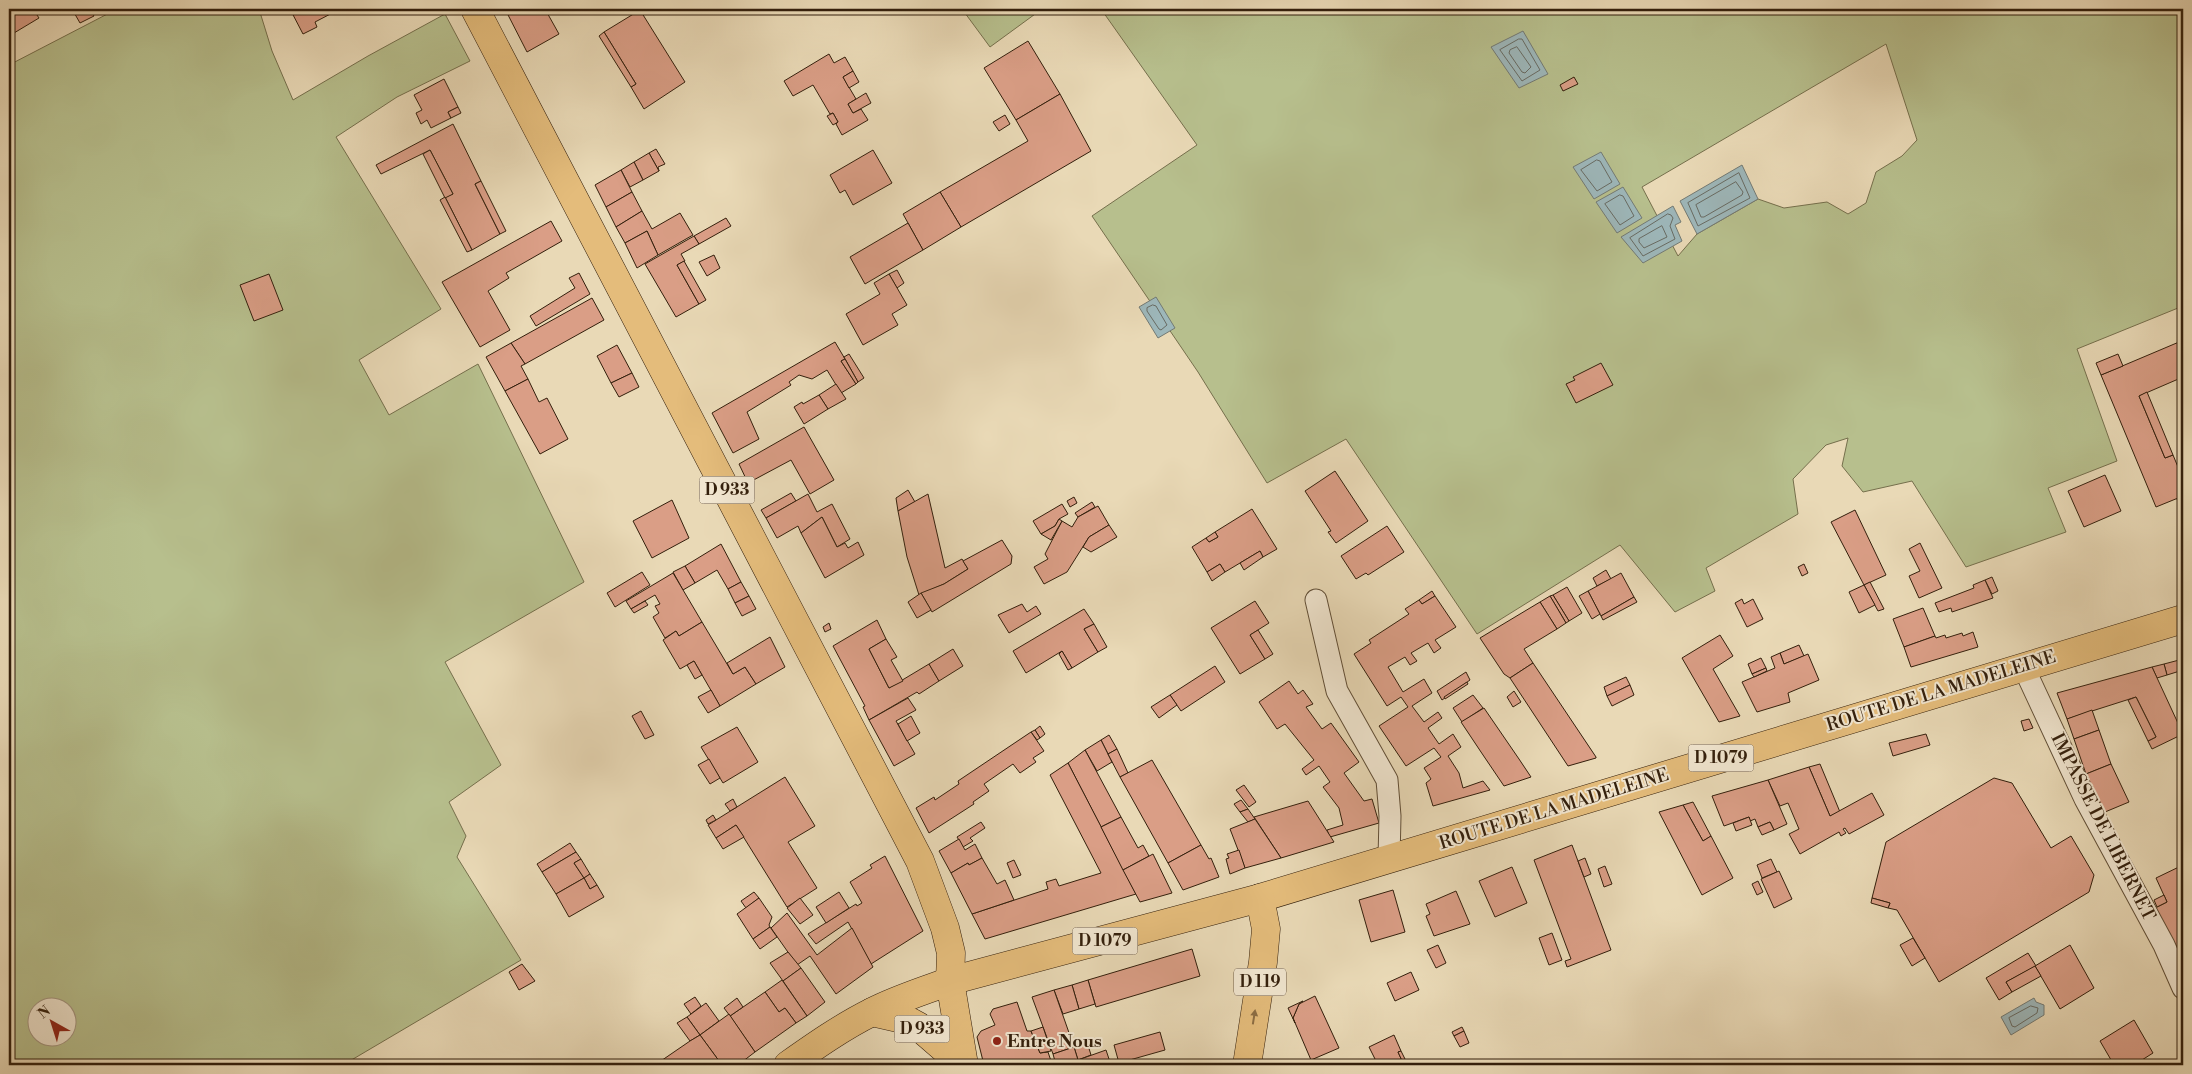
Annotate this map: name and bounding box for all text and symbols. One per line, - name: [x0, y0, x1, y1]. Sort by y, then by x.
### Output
- road number: D 933: [700, 476, 754, 504]
- street label: ROUTE DE LA MADELEINE: [1823, 645, 2059, 737]
- street label: IMPASSE DE LIBERNET: [2046, 729, 2160, 925]
- road number: D 1079: [1688, 744, 1754, 771]
- street label: ROUTE DE LA MADELEINE: [1436, 763, 1672, 855]
- road number: D 1079: [1072, 928, 1138, 954]
- road number: D 119: [1234, 969, 1286, 996]
- north arrow: [28, 996, 78, 1046]
- text: N: [34, 1002, 54, 1023]
- one-way arrow: [1251, 1009, 1259, 1025]
- road number: D 933: [894, 1016, 950, 1042]
- place label: Entre Nous: [1007, 1030, 1102, 1053]
- marker: Entre Nous: [991, 1035, 1003, 1047]

